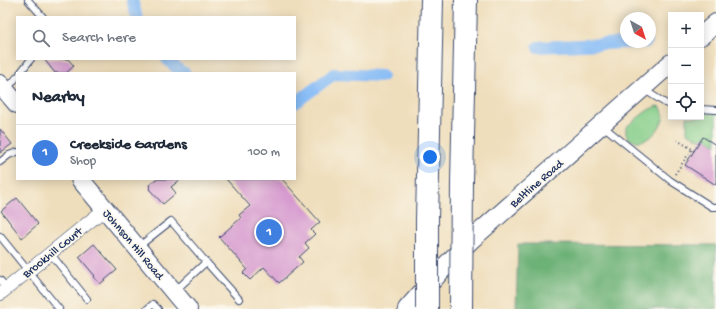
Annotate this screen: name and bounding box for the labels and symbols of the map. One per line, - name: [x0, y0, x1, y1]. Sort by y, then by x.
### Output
- north arrow: [620, 12, 656, 48]
- your location: [420, 147, 440, 167]
- street label: Beltline Road: [507, 157, 568, 212]
- street label: Johnson Hill Road: [99, 207, 167, 284]
- pin: 1: [256, 217, 282, 247]
- street label: Brookhill Court: [20, 224, 87, 283]

